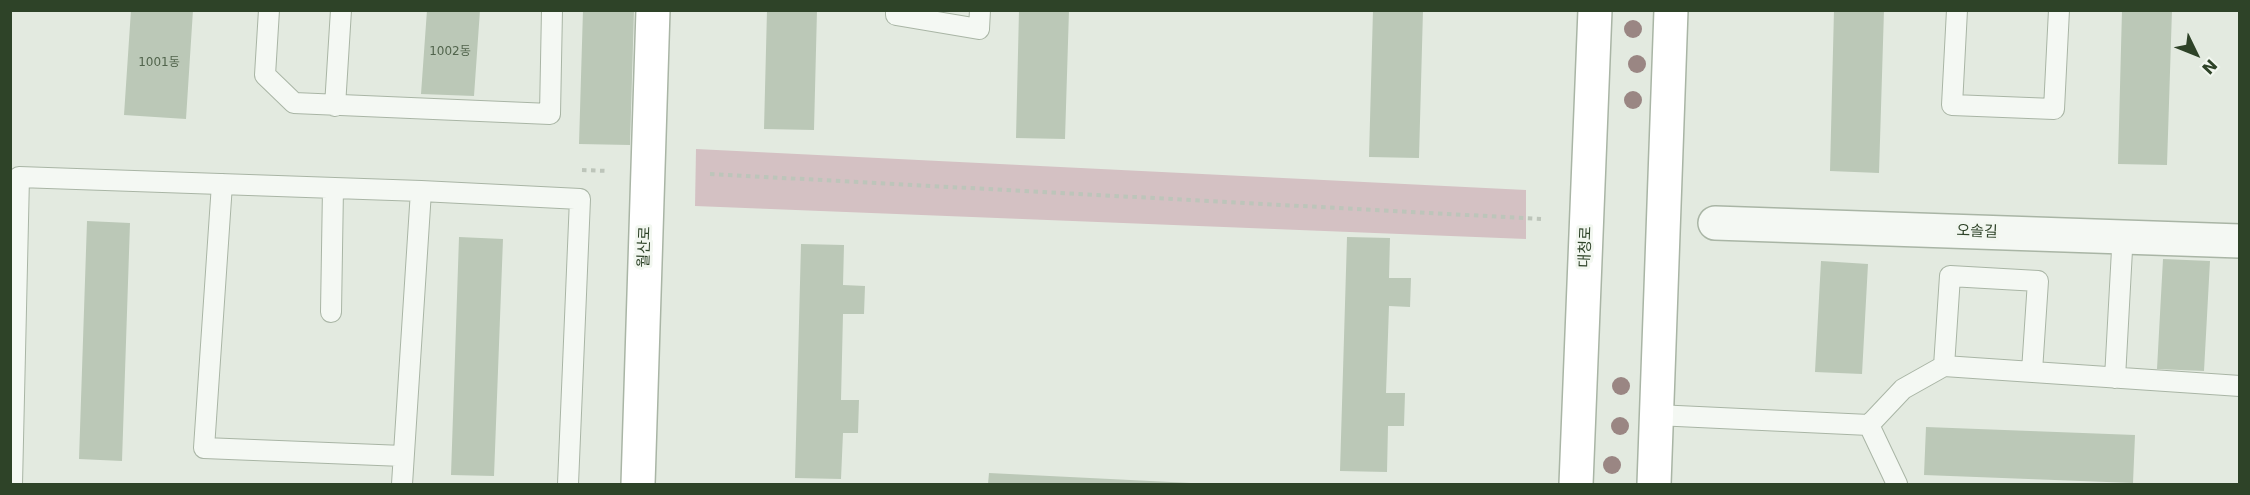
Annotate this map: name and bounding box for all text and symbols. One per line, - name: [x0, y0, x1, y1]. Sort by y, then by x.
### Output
- north arrow: [2166, 24, 2226, 84]
- house number: 1002동: [429, 45, 471, 59]
- text: N: [2198, 55, 2221, 78]
- house number: 1001동: [138, 56, 180, 70]
- street label: 오솔길: [1956, 222, 1998, 242]
- street label: 월산로: [635, 226, 655, 268]
- street label: 대청로: [1576, 226, 1596, 268]

